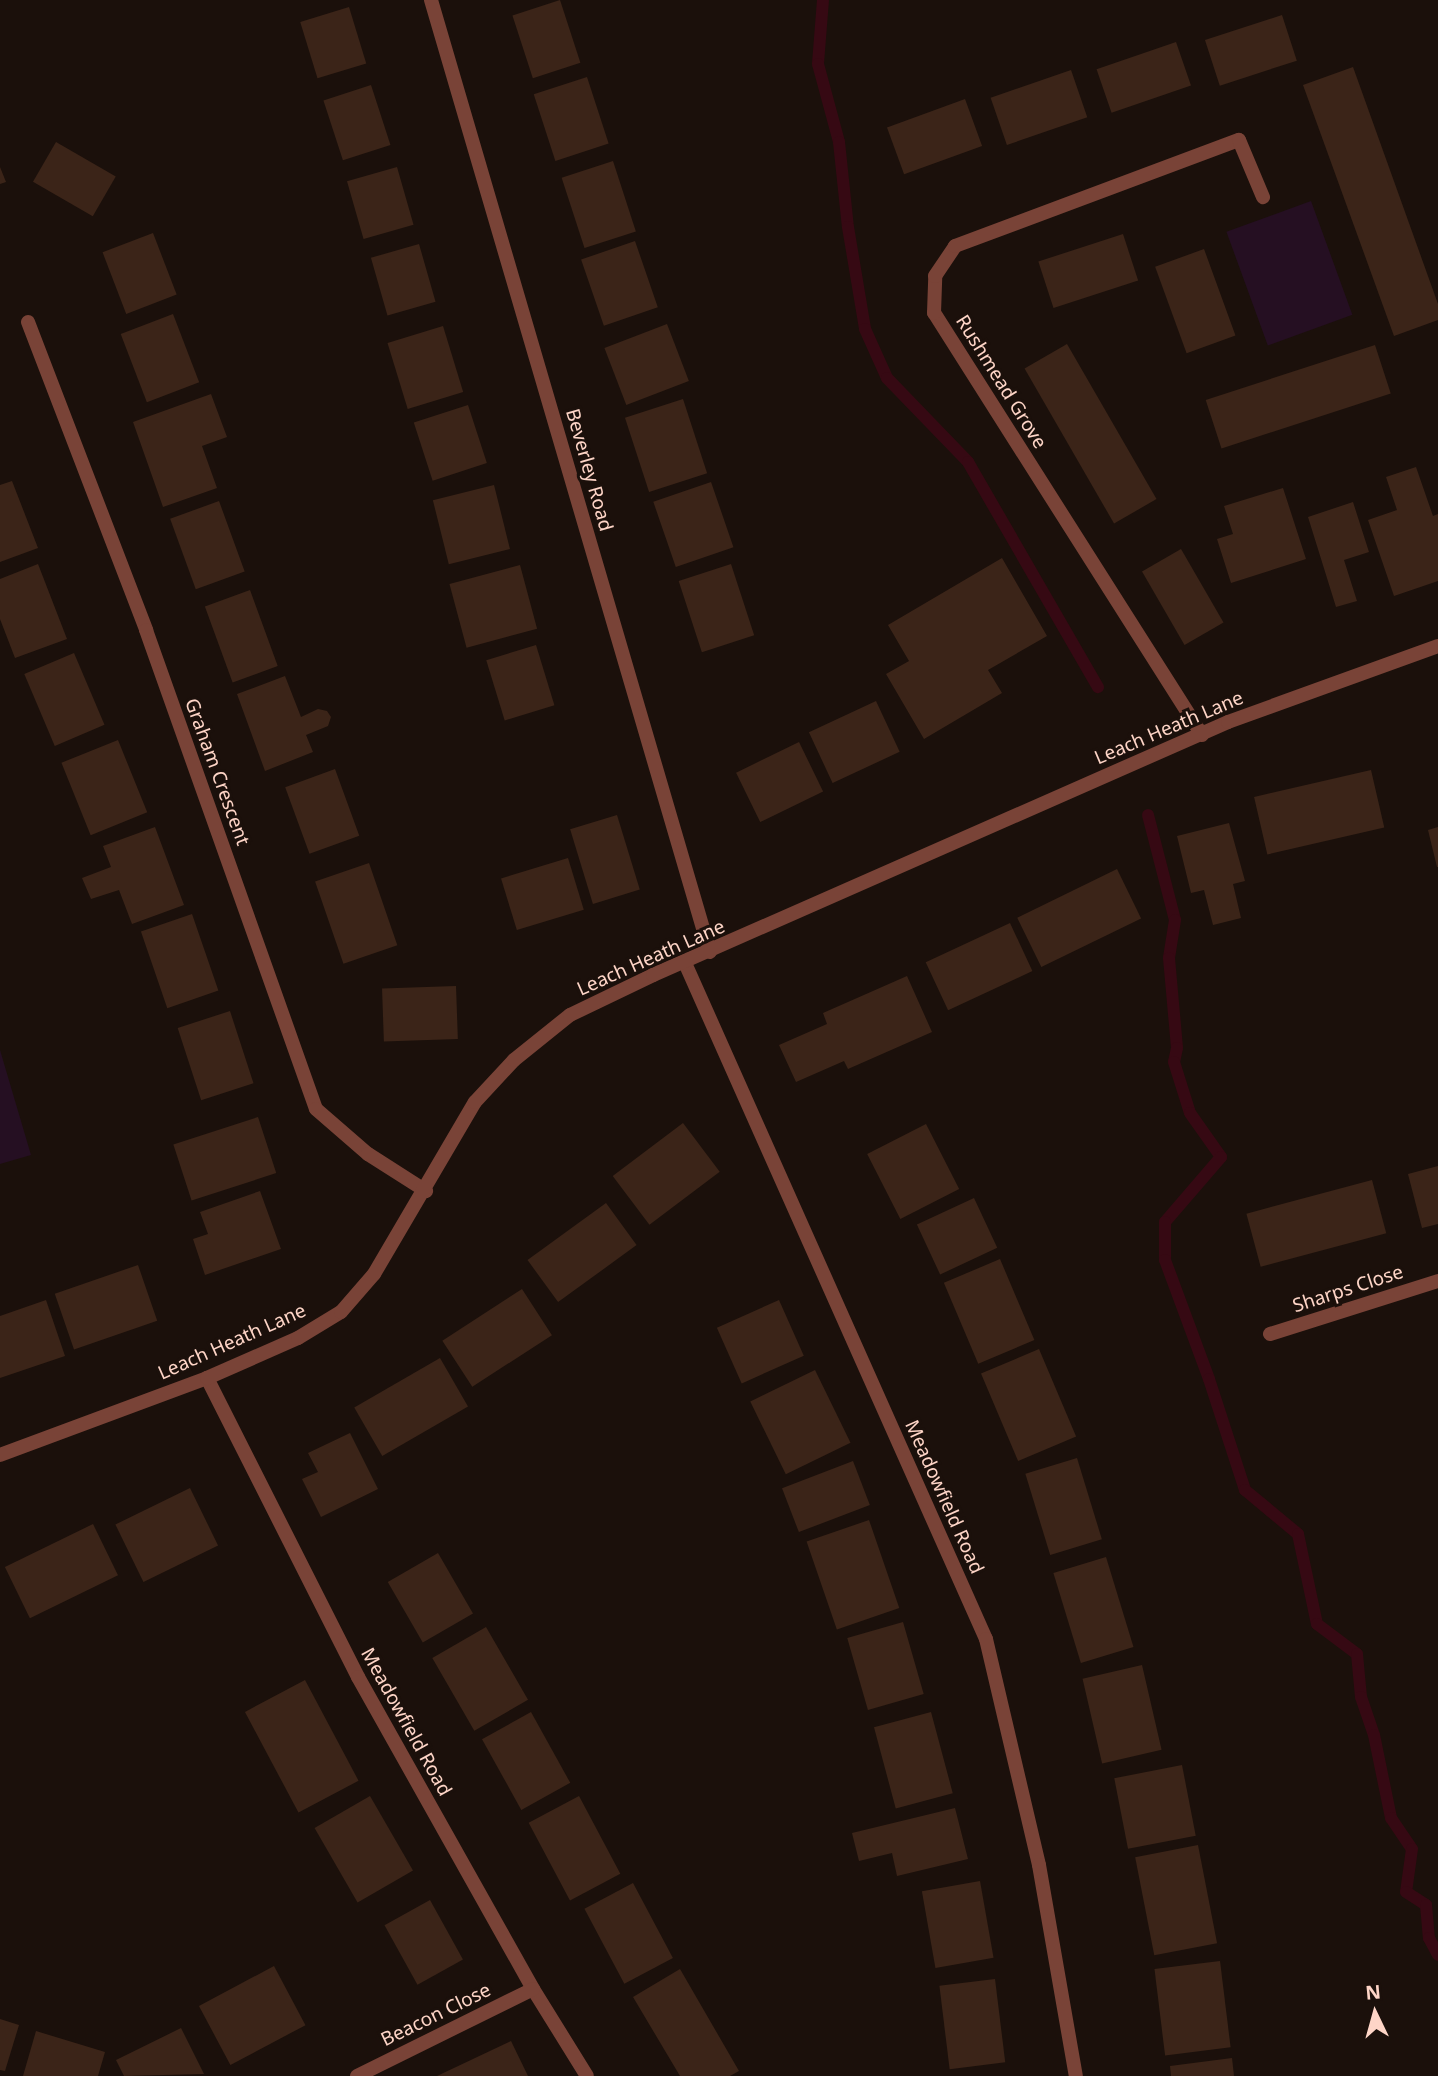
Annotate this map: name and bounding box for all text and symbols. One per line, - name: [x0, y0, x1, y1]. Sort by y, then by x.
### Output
- street label: Rushmead Grove: [951, 311, 1051, 453]
- street label: Beverley Road: [561, 406, 617, 534]
- street label: Leach Heath Lane: [1091, 686, 1247, 770]
- street label: Graham Crescent: [180, 695, 254, 849]
- street label: Leach Heath Lane: [574, 915, 728, 1001]
- street label: Sharps Close: [1290, 1260, 1406, 1318]
- street label: Leach Heath Lane: [155, 1299, 309, 1385]
- street label: Meadowfield Road: [900, 1417, 988, 1577]
- street label: Meadowfield Road: [356, 1644, 456, 1800]
- north arrow: [1340, 1978, 1410, 2048]
- text: N: [1364, 1978, 1382, 2006]
- street label: Beacon Close: [377, 1979, 495, 2051]

